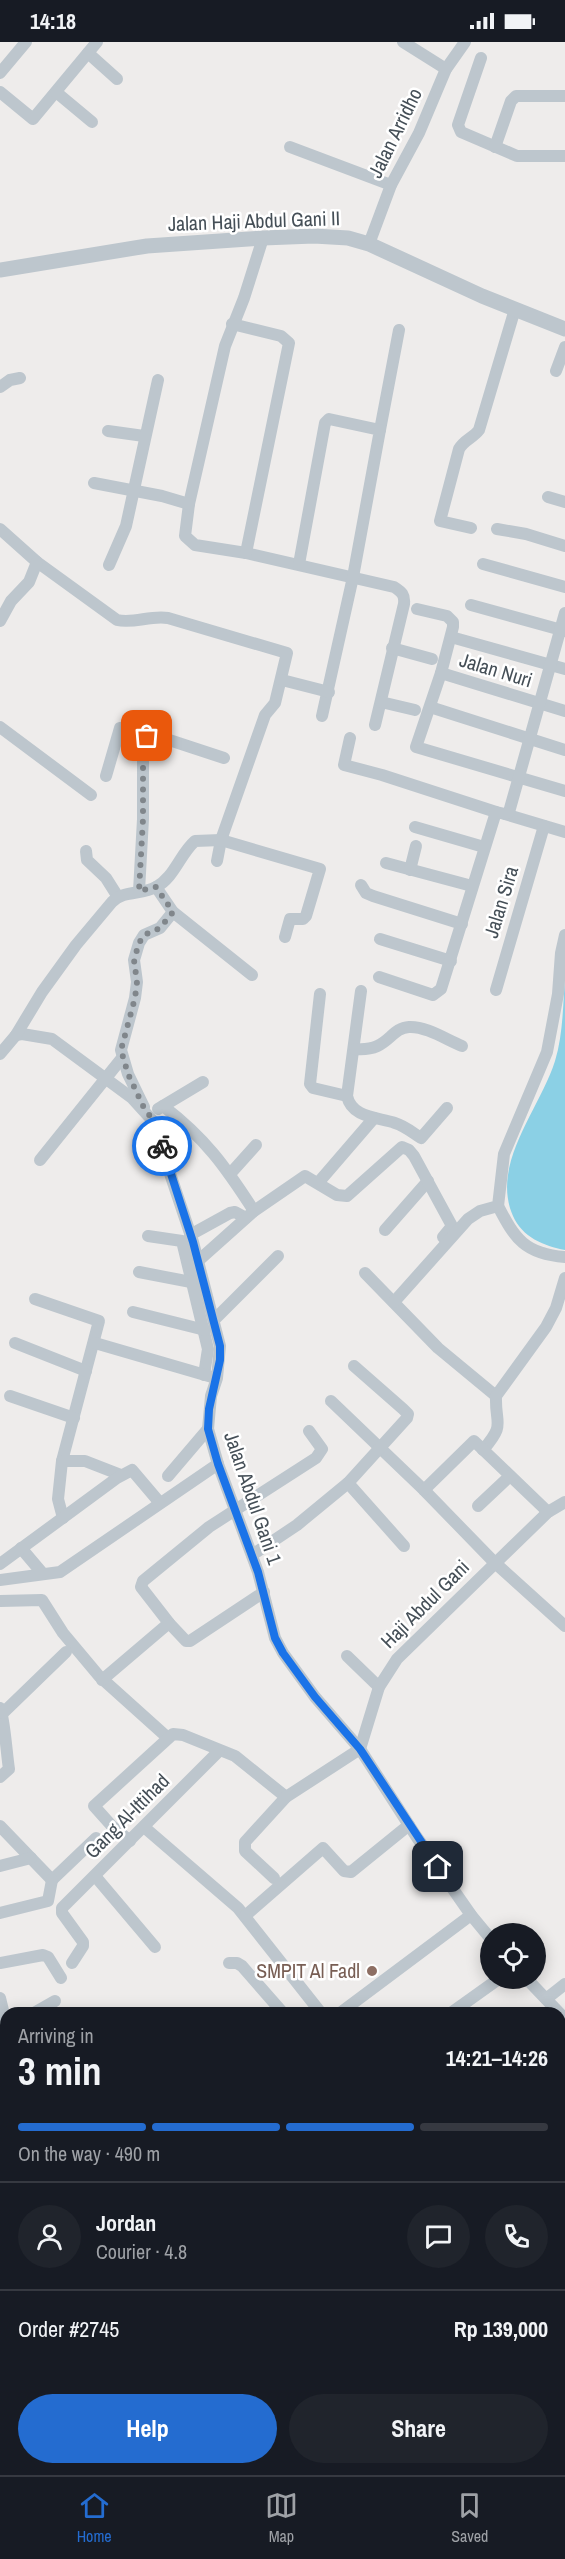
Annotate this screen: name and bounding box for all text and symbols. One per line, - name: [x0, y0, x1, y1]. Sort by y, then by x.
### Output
- text: 14:18: [30, 6, 76, 36]
- street label: Jalan Arridho: [361, 83, 428, 182]
- street label: Jalan Haji Abdul Gani II: [167, 204, 341, 237]
- street label: Jalan Nuri: [456, 646, 536, 693]
- pin: [121, 710, 172, 761]
- icon: bag: [130, 719, 163, 752]
- street label: Jalan Sira: [477, 863, 524, 941]
- courier: [132, 1116, 192, 1176]
- icon: bike: [146, 1130, 179, 1163]
- street label: Jalan Abdul Gani 1: [218, 1428, 289, 1568]
- street label: Haji Abdul Gani: [374, 1553, 475, 1654]
- street label: Gang Al-Ittihad: [78, 1767, 175, 1864]
- pin: [412, 1841, 463, 1892]
- icon: home: [421, 1850, 454, 1883]
- map controls: [480, 1923, 546, 1989]
- button: locate: [480, 1923, 546, 1989]
- place label: SMPIT Al Fadl: [256, 1957, 360, 1984]
- marker: SMPIT Al Fadl: [365, 1964, 379, 1978]
- text: Arriving in: [18, 2022, 94, 2049]
- text: 14:21–14:26: [446, 2043, 548, 2073]
- text: 3 min: [18, 2045, 102, 2097]
- text: On the way · 490 m: [18, 2140, 160, 2167]
- button: person: [18, 2205, 81, 2268]
- button: chat: [407, 2205, 470, 2268]
- button: phone: [485, 2205, 548, 2268]
- text: Jordan: [96, 2208, 156, 2238]
- text: Courier · 4.8: [96, 2238, 187, 2265]
- text: Order #2745: [18, 2314, 119, 2344]
- text: Rp 139,000: [454, 2314, 548, 2344]
- button: Help: [18, 2394, 277, 2463]
- button: Share: [289, 2394, 548, 2463]
- tab: Home: [77, 2489, 112, 2547]
- tab: Map: [265, 2489, 298, 2547]
- tab: Saved: [451, 2489, 488, 2547]

